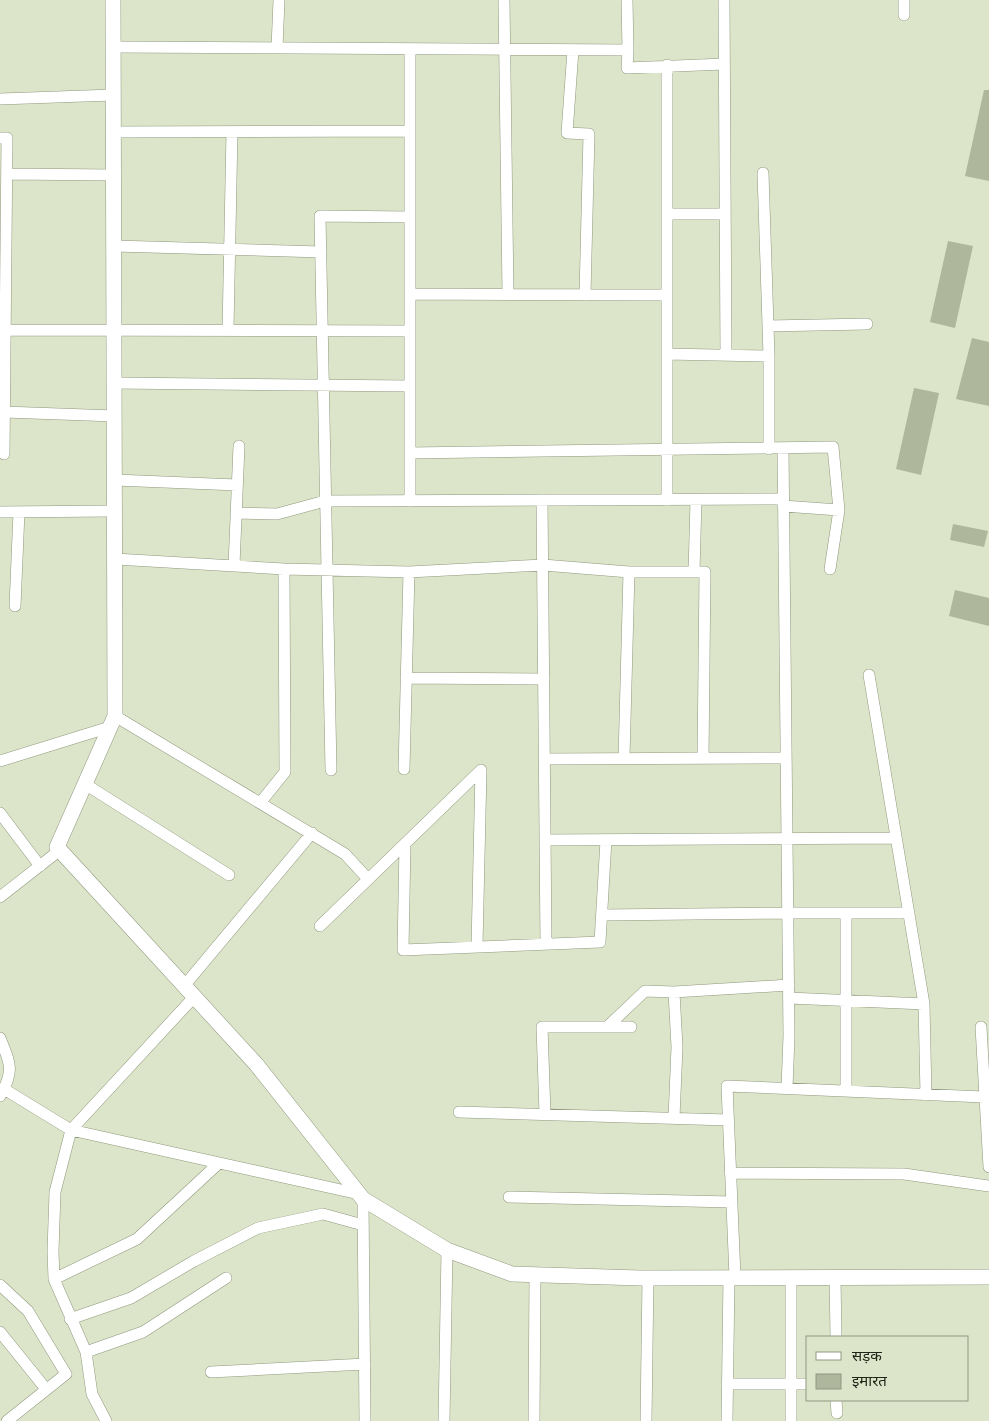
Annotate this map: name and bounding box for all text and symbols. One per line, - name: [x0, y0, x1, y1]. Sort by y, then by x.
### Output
- legend: [806, 1336, 969, 1401]
- text: सड़क: [852, 1346, 882, 1366]
- text: इमारत: [852, 1371, 887, 1391]

